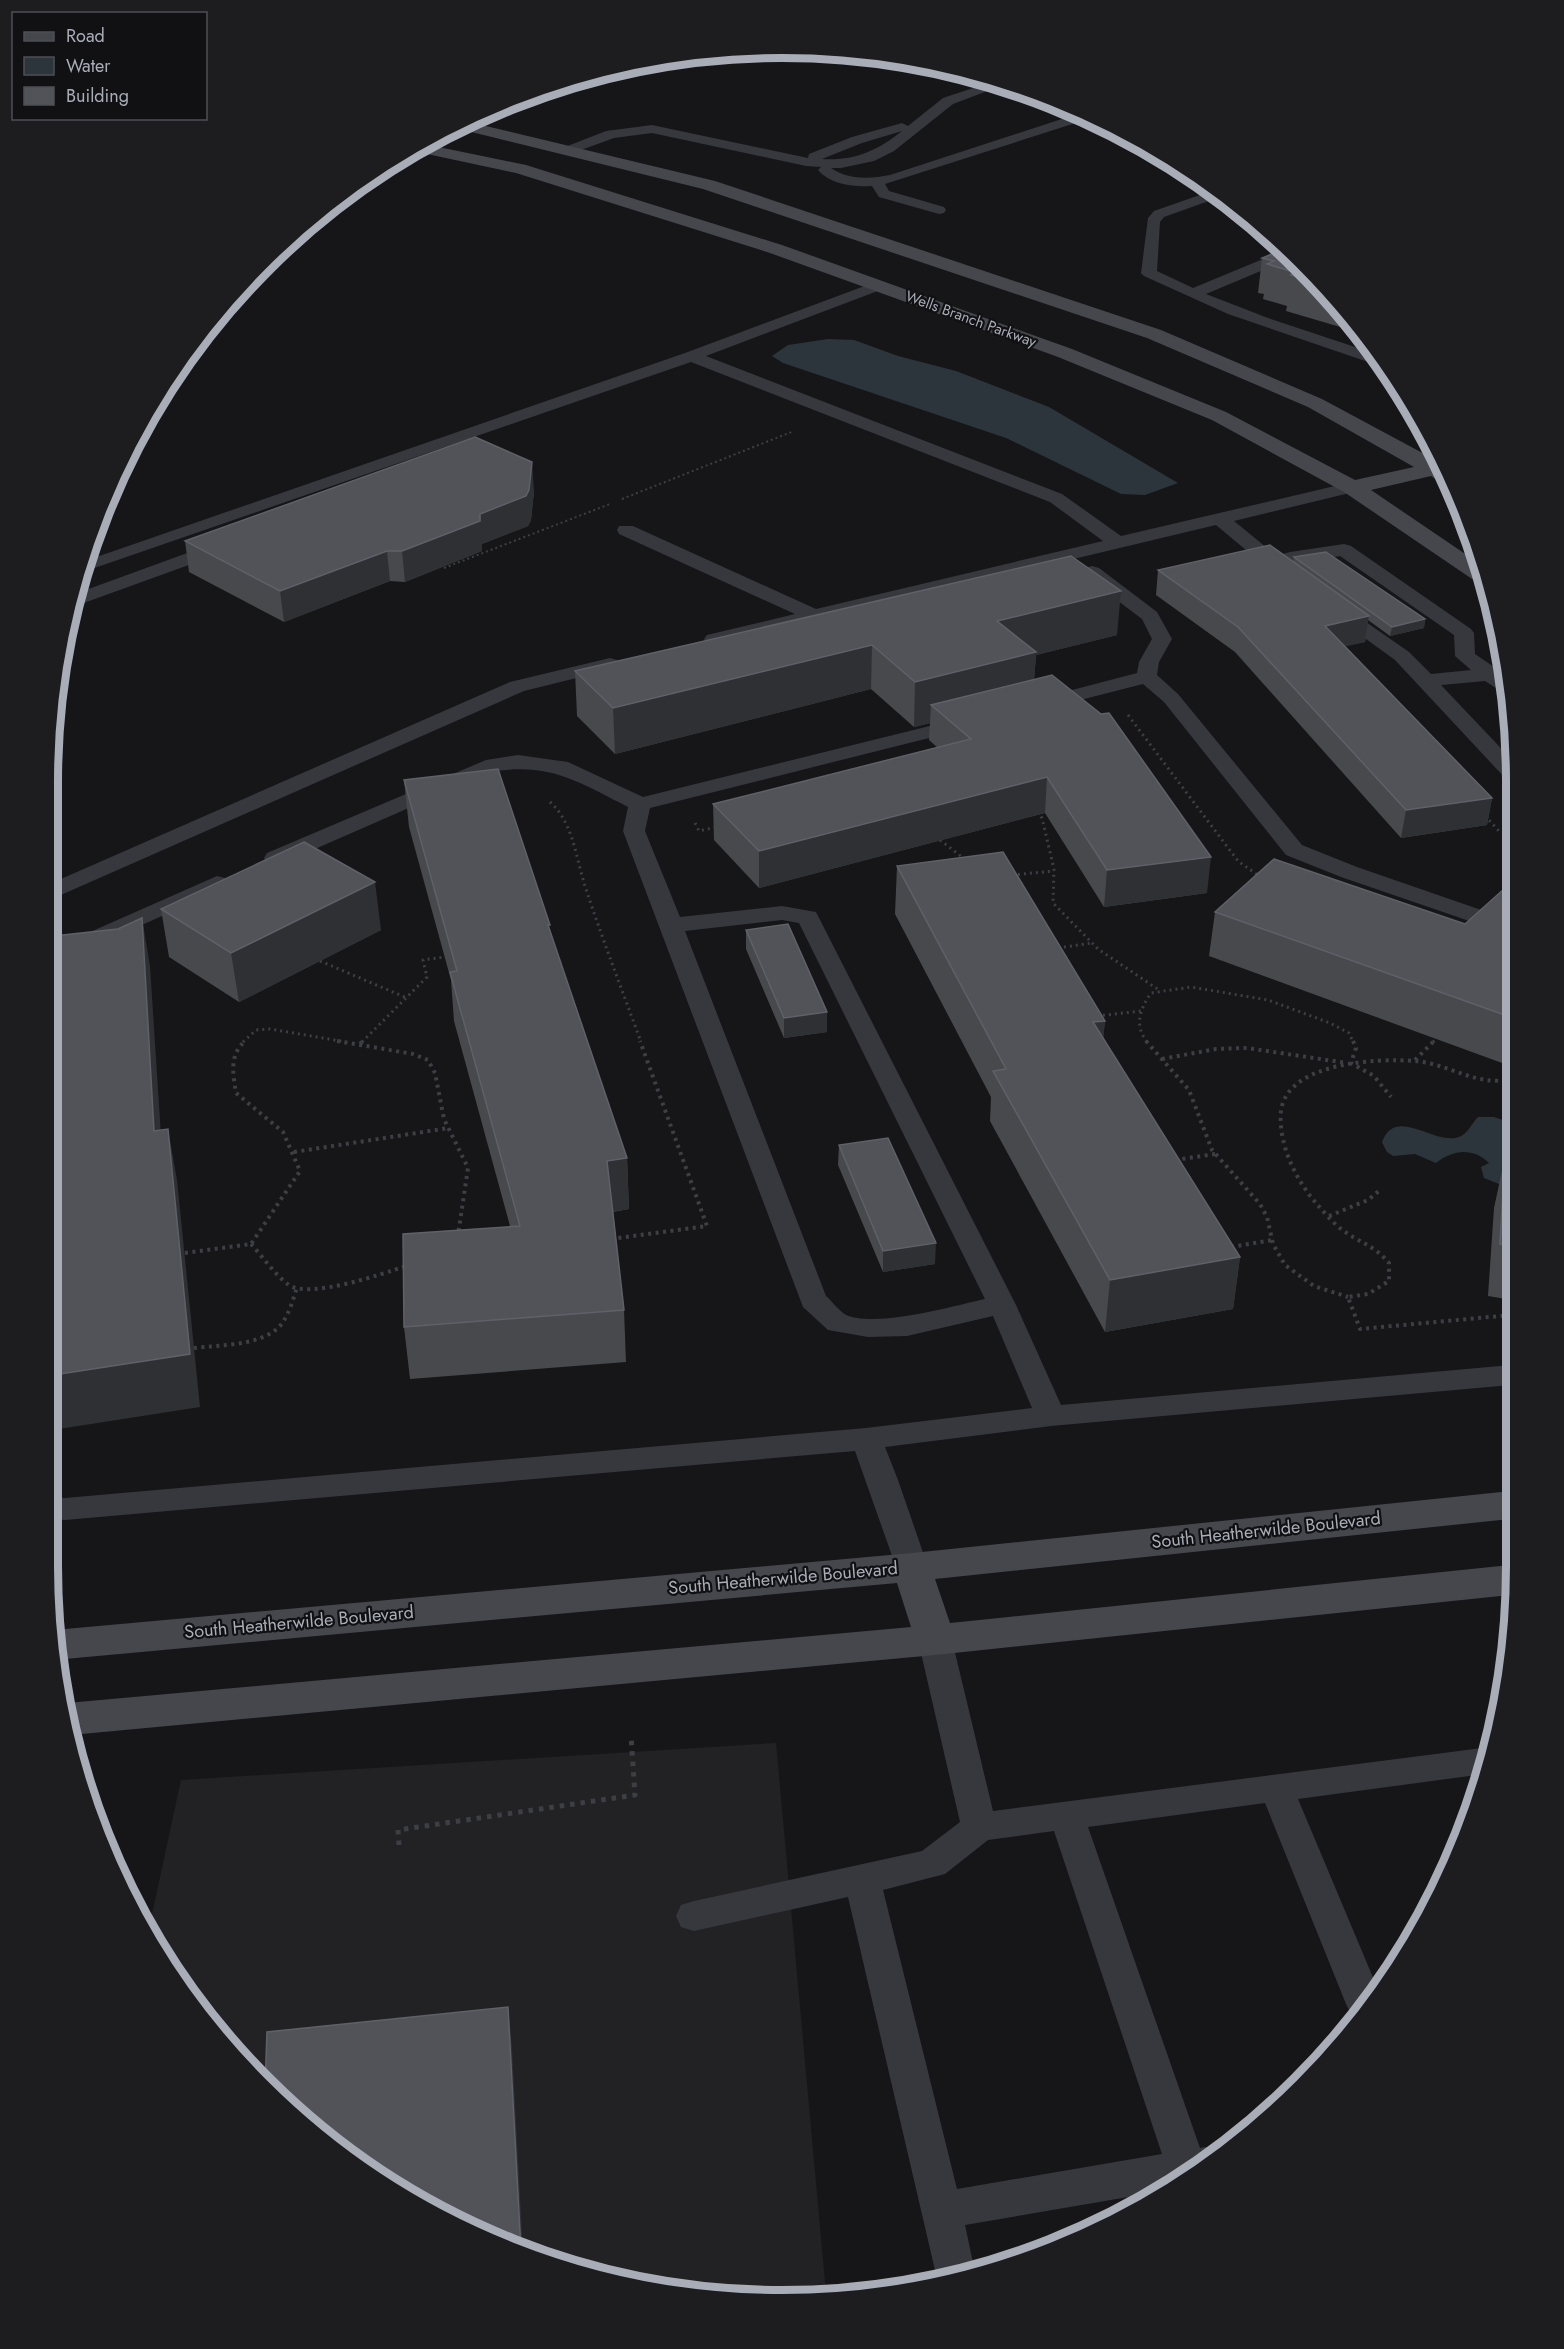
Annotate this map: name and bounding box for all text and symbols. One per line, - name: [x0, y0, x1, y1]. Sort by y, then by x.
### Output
- legend: [12, 12, 207, 120]
- text: Road: [66, 23, 105, 49]
- text: Water: [66, 53, 111, 79]
- text: Building: [66, 83, 129, 109]
- street label: Wells Branch Parkway: [902, 285, 1040, 353]
- street label: South Heatherwilde Boulevard: [1150, 1505, 1382, 1555]
- street label: South Heatherwilde Boulevard: [667, 1555, 899, 1601]
- street label: South Heatherwilde Boulevard: [183, 1599, 415, 1645]

